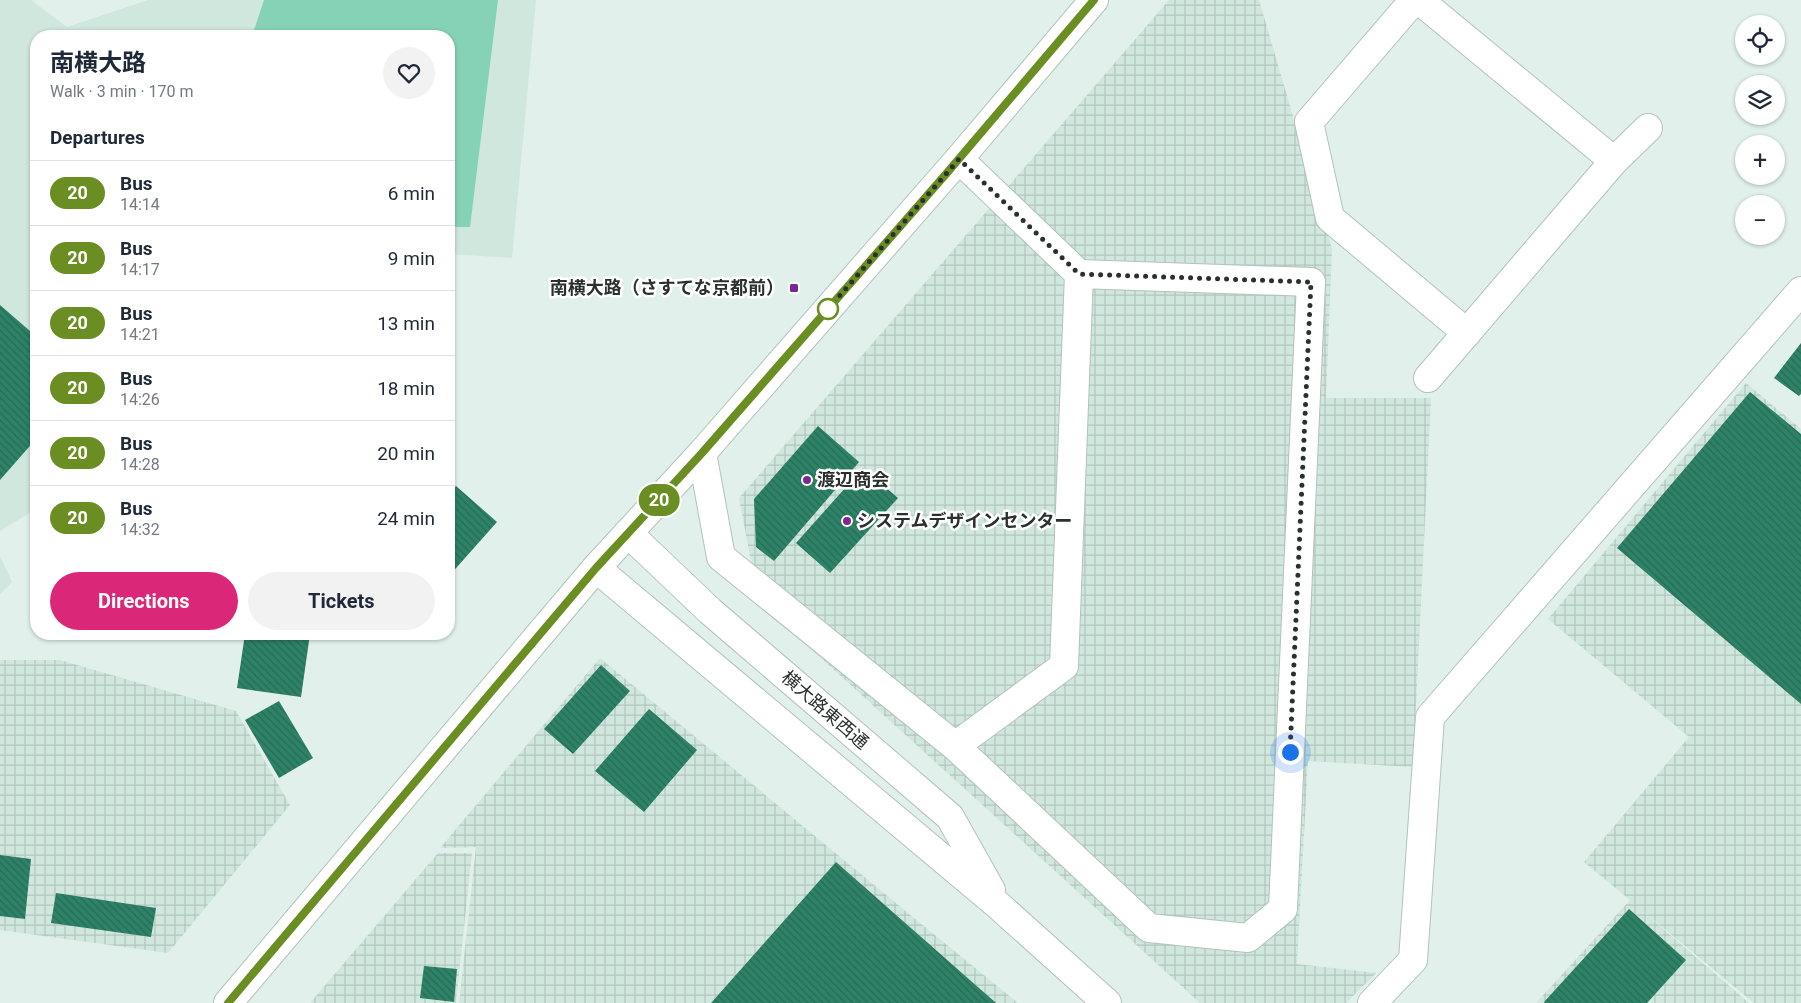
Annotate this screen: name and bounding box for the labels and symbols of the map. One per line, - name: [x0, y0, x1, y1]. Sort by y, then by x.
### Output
- place label: 南横大路（さすてな京都前）: [550, 277, 784, 298]
- marker: 南横大路（さすてな京都前）: [788, 282, 800, 294]
- unlabelled marker: [817, 298, 839, 320]
- place label: 渡辺商会: [817, 469, 889, 490]
- marker: 渡辺商会: [801, 474, 813, 486]
- line badge: 20: [636, 484, 682, 516]
- place label: システムデザインセンター: [857, 510, 1072, 531]
- marker: システムデザインセンター: [841, 515, 853, 527]
- street label: 横大路東西通: [778, 666, 873, 753]
- your location: [1278, 740, 1303, 765]

